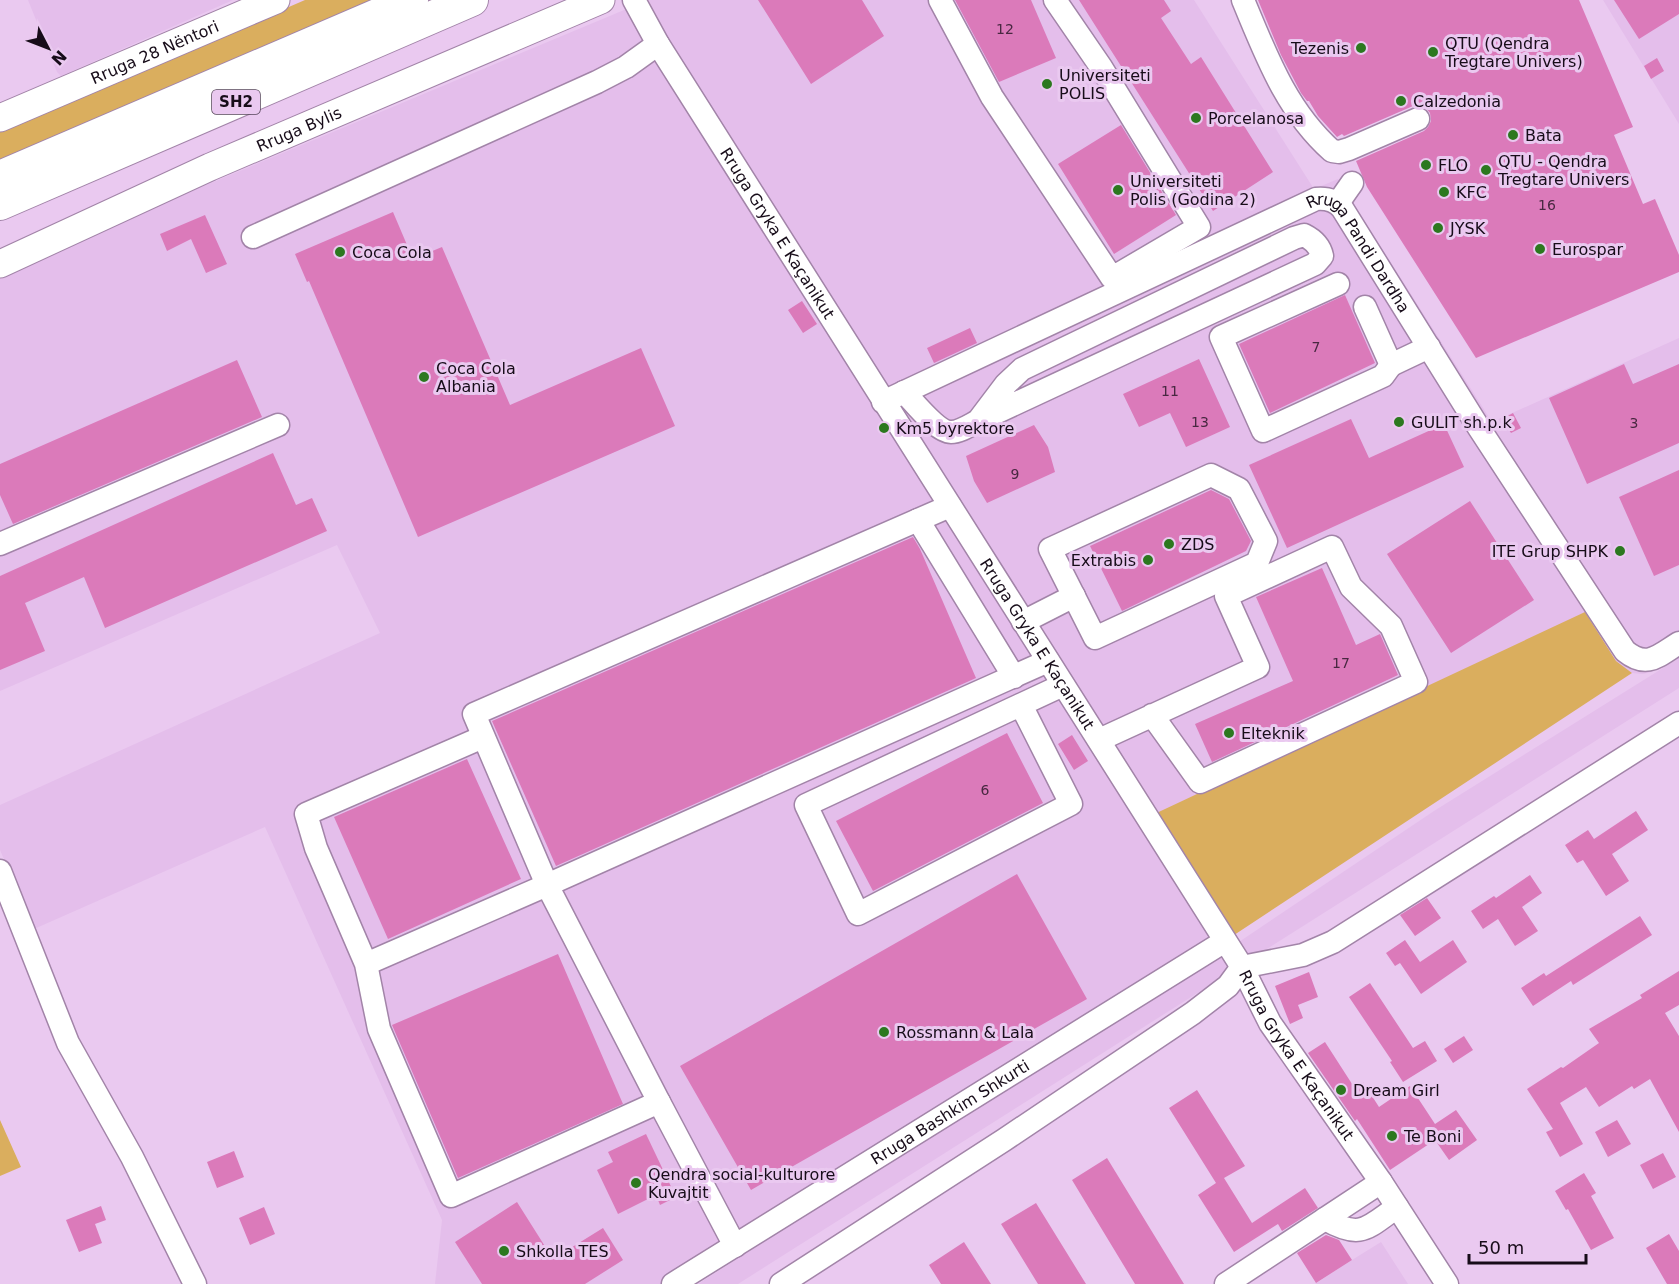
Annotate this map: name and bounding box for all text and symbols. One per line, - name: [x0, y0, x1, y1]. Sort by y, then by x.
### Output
- street label: Rruga 28 Nëntori: [88, 17, 222, 88]
- north arrow: [18, 18, 78, 78]
- house number: 12: [996, 21, 1014, 37]
- place label: QTU (Qendra Tregtare Univers): [1444, 34, 1583, 71]
- place label: Tezenis: [1290, 39, 1349, 58]
- marker: Tezenis: [1354, 41, 1368, 55]
- marker: QTU (Qendra Tregtare Univers): [1426, 45, 1440, 59]
- text: N: [47, 46, 70, 69]
- place label: Universiteti POLIS: [1059, 66, 1151, 103]
- marker: Universiteti POLIS: [1040, 77, 1054, 91]
- road number: SH2: [212, 90, 260, 114]
- place label: Calzedonia: [1413, 92, 1501, 111]
- marker: Calzedonia: [1394, 94, 1408, 108]
- street label: Rruga Bylis: [254, 103, 345, 156]
- place label: Porcelanosa: [1208, 109, 1304, 128]
- marker: Porcelanosa: [1189, 111, 1203, 125]
- place label: Bata: [1525, 126, 1562, 145]
- marker: Bata: [1506, 128, 1520, 142]
- street label: Rruga Gryka E Kaçanikut: [716, 144, 838, 323]
- place label: QTU - Qendra Tregtare Univers: [1497, 152, 1629, 189]
- place label: FLO: [1438, 156, 1468, 175]
- marker: FLO: [1419, 158, 1433, 172]
- marker: QTU - Qendra Tregtare Univers: [1479, 163, 1493, 177]
- place label: Universiteti Polis (Godina 2): [1130, 172, 1256, 209]
- marker: Universiteti Polis (Godina 2): [1111, 183, 1125, 197]
- place label: KFC: [1456, 183, 1487, 202]
- marker: KFC: [1437, 185, 1451, 199]
- street label: Rruga Pandi Dardha: [1303, 190, 1414, 316]
- house number: 16: [1538, 197, 1556, 213]
- place label: JYSK: [1449, 219, 1486, 238]
- marker: JYSK: [1431, 221, 1445, 235]
- place label: Eurospar: [1552, 240, 1624, 259]
- marker: Eurospar: [1533, 242, 1547, 256]
- place label: Coca Cola: [352, 243, 432, 262]
- marker: Coca Cola: [333, 245, 347, 259]
- house number: 7: [1312, 339, 1320, 355]
- place label: Coca Cola Albania: [436, 359, 516, 396]
- marker: Coca Cola Albania: [417, 370, 431, 384]
- house number: 11: [1161, 383, 1179, 399]
- place label: GULIT sh.p.k: [1411, 413, 1512, 432]
- house number: 13: [1191, 414, 1209, 430]
- marker: GULIT sh.p.k: [1392, 415, 1406, 429]
- house number: 3: [1630, 415, 1638, 431]
- place label: Km5 byrektore: [896, 419, 1014, 438]
- marker: Km5 byrektore: [877, 421, 891, 435]
- house number: 9: [1011, 466, 1019, 482]
- place label: ZDS: [1181, 535, 1214, 554]
- marker: ZDS: [1162, 537, 1176, 551]
- place label: ITE Grup SHPK: [1492, 542, 1609, 561]
- marker: ITE Grup SHPK: [1613, 544, 1627, 558]
- place label: Extrabis: [1071, 551, 1136, 570]
- marker: Extrabis: [1141, 553, 1155, 567]
- street label: Rruga Gryka E Kaçanikut: [976, 555, 1098, 733]
- house number: 17: [1332, 655, 1350, 671]
- place label: Elteknik: [1241, 724, 1306, 743]
- marker: Elteknik: [1222, 726, 1236, 740]
- house number: 6: [981, 782, 990, 798]
- street label: Rruga Gryka E Kaçanikut: [1235, 967, 1358, 1144]
- place label: Rossmann & Lala: [896, 1023, 1034, 1042]
- marker: Rossmann & Lala: [877, 1025, 891, 1039]
- street label: Rruga Bashkim Shkurti: [867, 1056, 1033, 1169]
- place label: Dream Girl: [1353, 1081, 1440, 1100]
- marker: Dream Girl: [1334, 1083, 1348, 1097]
- place label: Te Boni: [1403, 1127, 1461, 1146]
- marker: Te Boni: [1385, 1129, 1399, 1143]
- place label: Qendra social-kulturore Kuvajtit: [648, 1165, 835, 1202]
- marker: Qendra social-kulturore Kuvajtit: [629, 1176, 643, 1190]
- scale bar: [1469, 1227, 1586, 1265]
- text: 50 m: [1478, 1237, 1524, 1258]
- place label: Shkolla TES: [516, 1242, 609, 1261]
- marker: Shkolla TES: [497, 1244, 511, 1258]

